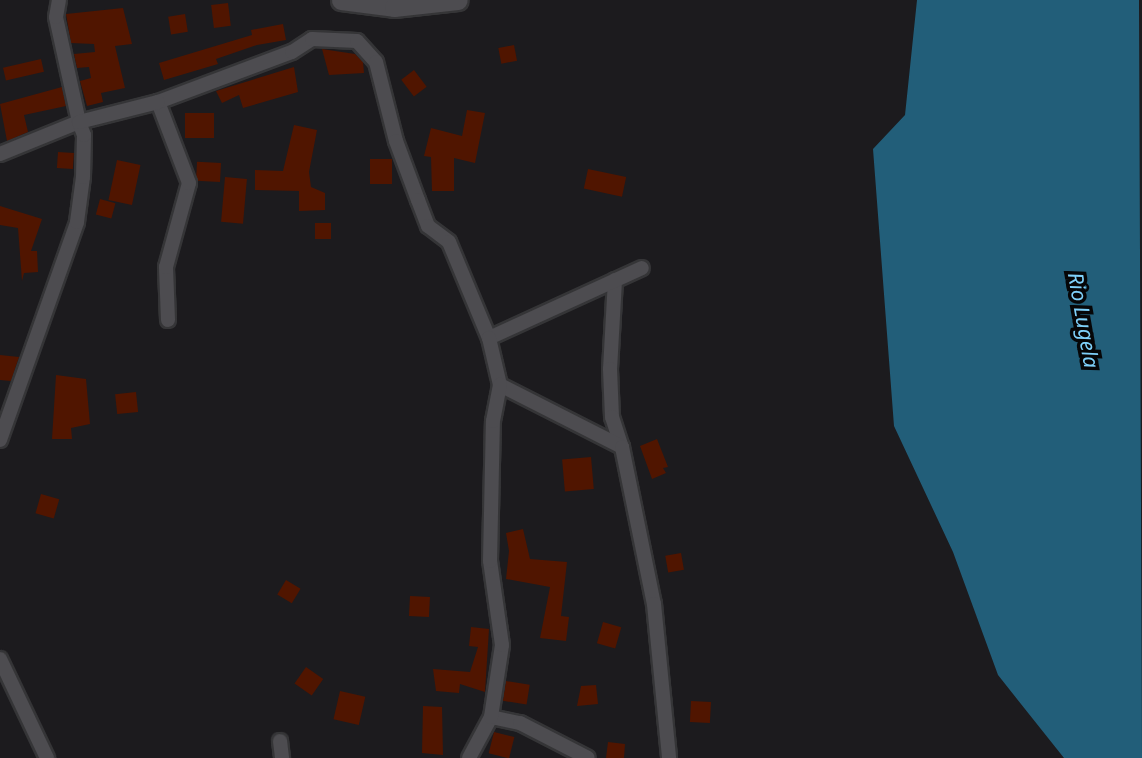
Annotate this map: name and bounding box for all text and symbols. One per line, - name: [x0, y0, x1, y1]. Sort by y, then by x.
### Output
- water label: Rio Lugela: [1063, 270, 1105, 370]

